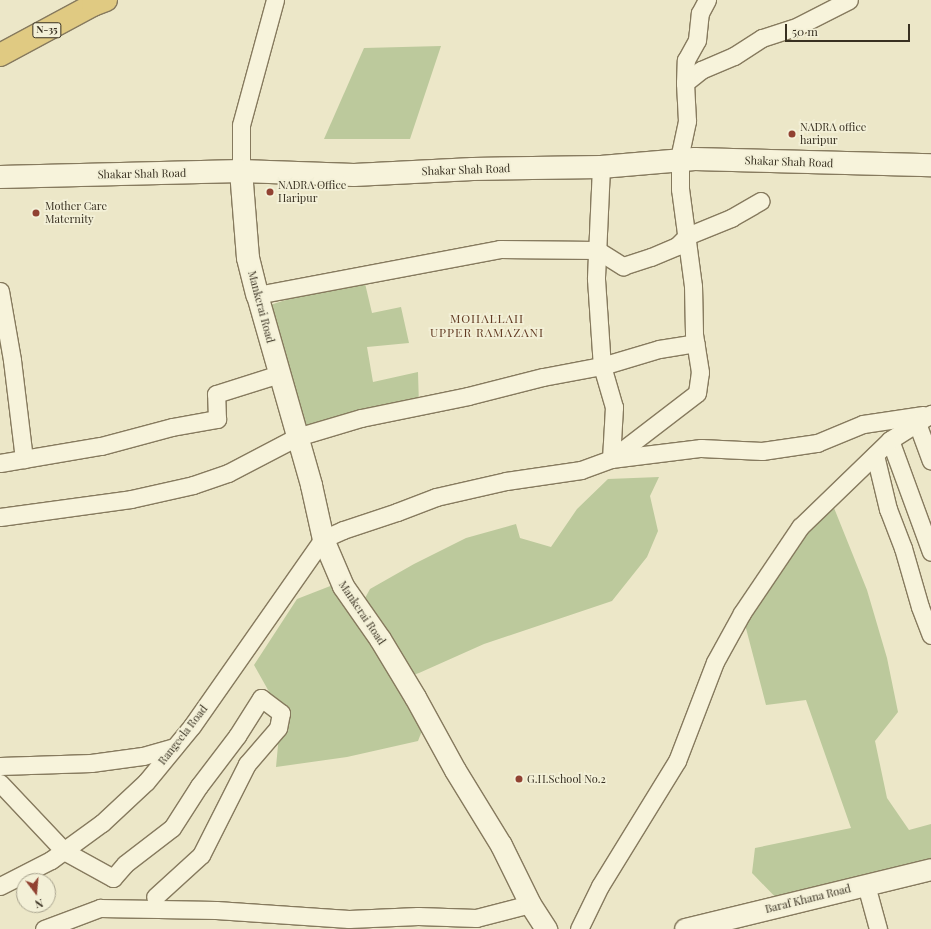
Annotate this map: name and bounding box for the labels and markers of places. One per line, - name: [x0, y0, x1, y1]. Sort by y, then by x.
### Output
- place label: NADRA office haripur: [800, 121, 866, 147]
- marker: NADRA office haripur: [787, 129, 797, 139]
- place label: NADRA Office Haripur: [278, 179, 346, 205]
- marker: NADRA Office Haripur: [265, 187, 275, 197]
- place label: Mother Care Maternity: [45, 200, 107, 226]
- marker: Mother Care Maternity: [30, 207, 42, 219]
- place label: G.H.School No.2: [527, 772, 606, 786]
- marker: G.H.School No.2: [514, 774, 524, 784]

